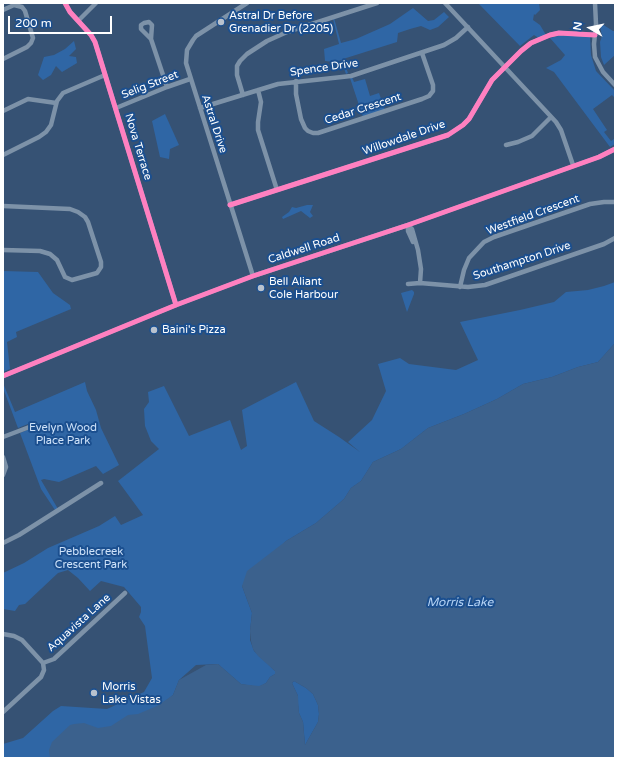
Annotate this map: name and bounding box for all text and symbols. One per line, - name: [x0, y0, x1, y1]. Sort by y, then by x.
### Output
- scale bar: [10, 8, 114, 34]
- north arrow: [570, 8, 610, 48]
- place label: Astral Dr Before Grenadier Dr (2205): [229, 9, 333, 35]
- text: 200 m: [15, 16, 52, 30]
- marker: Astral Dr Before Grenadier Dr (2205): [216, 17, 226, 27]
- text: N: [571, 21, 585, 31]
- street label: Spence Drive: [289, 57, 359, 79]
- street label: Selig Street: [120, 68, 180, 102]
- street label: Cedar Crescent: [323, 90, 403, 128]
- street label: Astral Drive: [198, 93, 230, 155]
- street label: Nova Terrace: [122, 112, 154, 182]
- street label: Willowdale Drive: [361, 118, 447, 158]
- street label: Westfield Crescent: [485, 192, 581, 238]
- street label: Caldwell Road: [267, 231, 341, 267]
- street label: Southampton Drive: [472, 239, 572, 283]
- place label: Bell Aliant Cole Harbour: [269, 275, 338, 301]
- marker: Bell Aliant Cole Harbour: [256, 283, 266, 293]
- place label: Baini's Pizza: [162, 323, 226, 337]
- marker: Baini's Pizza: [149, 325, 159, 335]
- park label: Evelyn Wood Place Park: [29, 421, 97, 447]
- park label: Pebblecreek Crescent Park: [55, 545, 127, 571]
- street label: Aquavista Lane: [45, 591, 113, 655]
- water label: Morris Lake: [427, 596, 493, 610]
- place label: Morris Lake Vistas: [102, 680, 161, 706]
- marker: Morris Lake Vistas: [89, 688, 99, 698]

